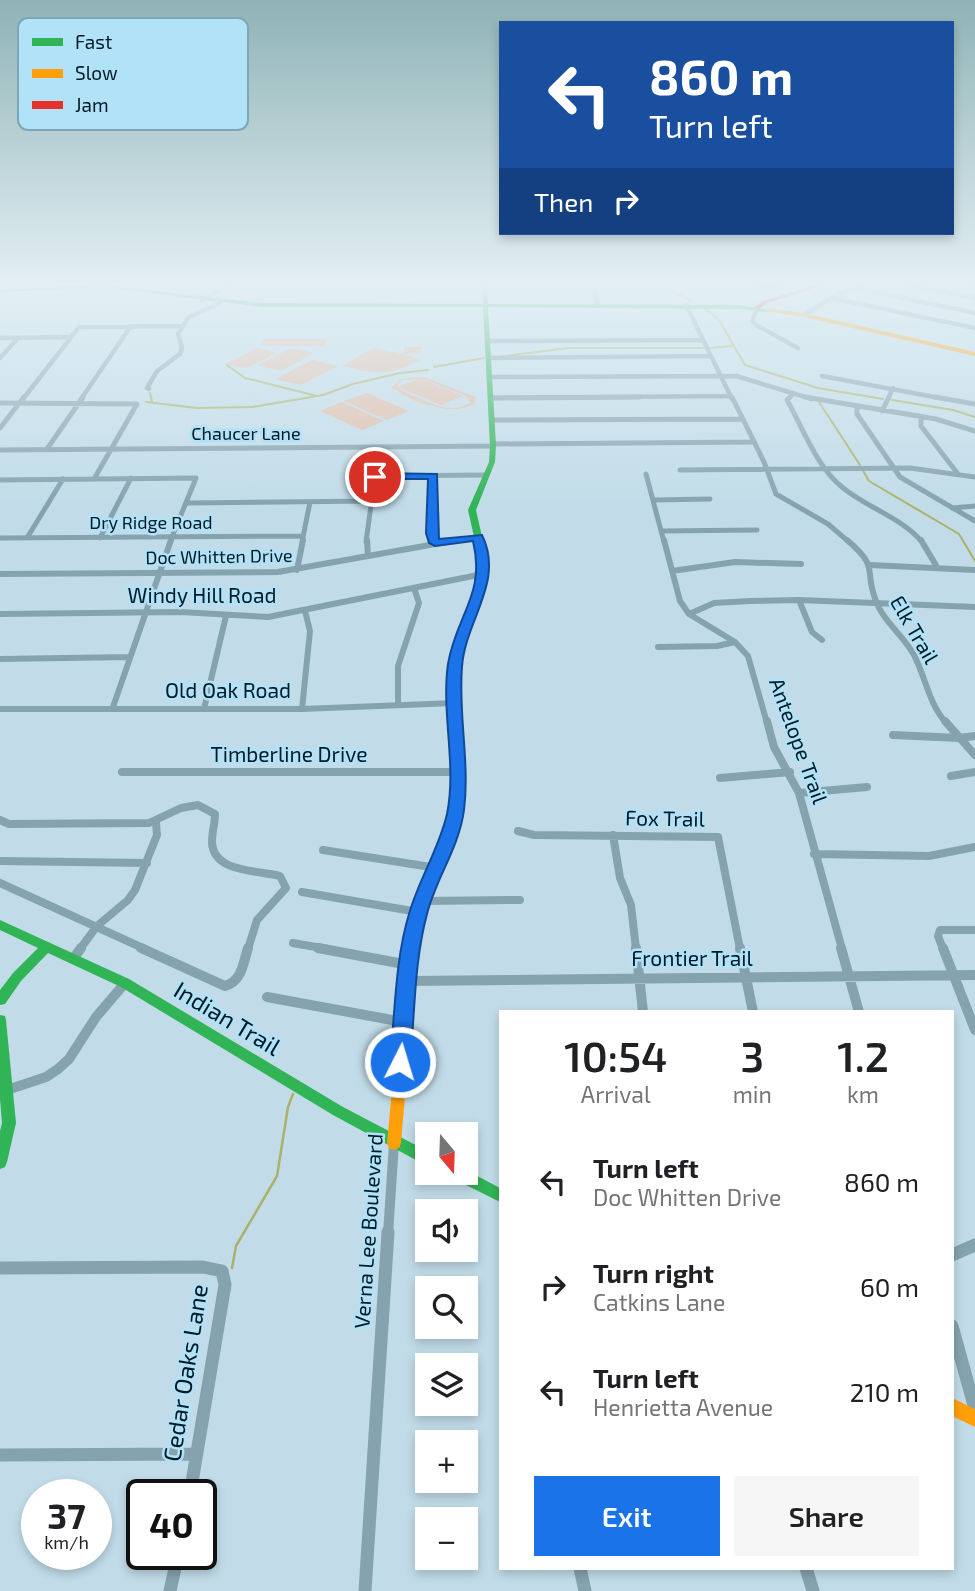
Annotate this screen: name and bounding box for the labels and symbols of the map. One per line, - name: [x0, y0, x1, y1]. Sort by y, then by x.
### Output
- legend: [18, 18, 248, 130]
- text: Fast: [75, 30, 112, 53]
- text: Slow: [75, 61, 118, 84]
- text: Jam: [75, 93, 109, 116]
- street label: Chaucer Lane: [191, 422, 301, 444]
- pin: [345, 447, 405, 507]
- street label: Dry Ridge Road: [89, 511, 213, 533]
- street label: Doc Whitten Drive: [145, 544, 293, 568]
- street label: Windy Hill Road: [128, 582, 276, 607]
- street label: Elk Trail: [886, 591, 945, 668]
- street label: Antelope Trail: [765, 674, 834, 807]
- street label: Old Oak Road: [165, 677, 291, 702]
- street label: Timberline Drive: [211, 741, 367, 766]
- street label: Fox Trail: [625, 804, 706, 831]
- street label: Frontier Trail: [631, 945, 754, 970]
- street label: Indian Trail: [169, 975, 286, 1061]
- position arrow: [363, 1025, 437, 1099]
- north arrow: [415, 1122, 478, 1185]
- street label: Verna Lee Boulevard: [348, 1133, 387, 1329]
- street label: Cedar Oaks Lane: [156, 1282, 213, 1464]
- speed limit sign: 40: [126, 1479, 217, 1570]

